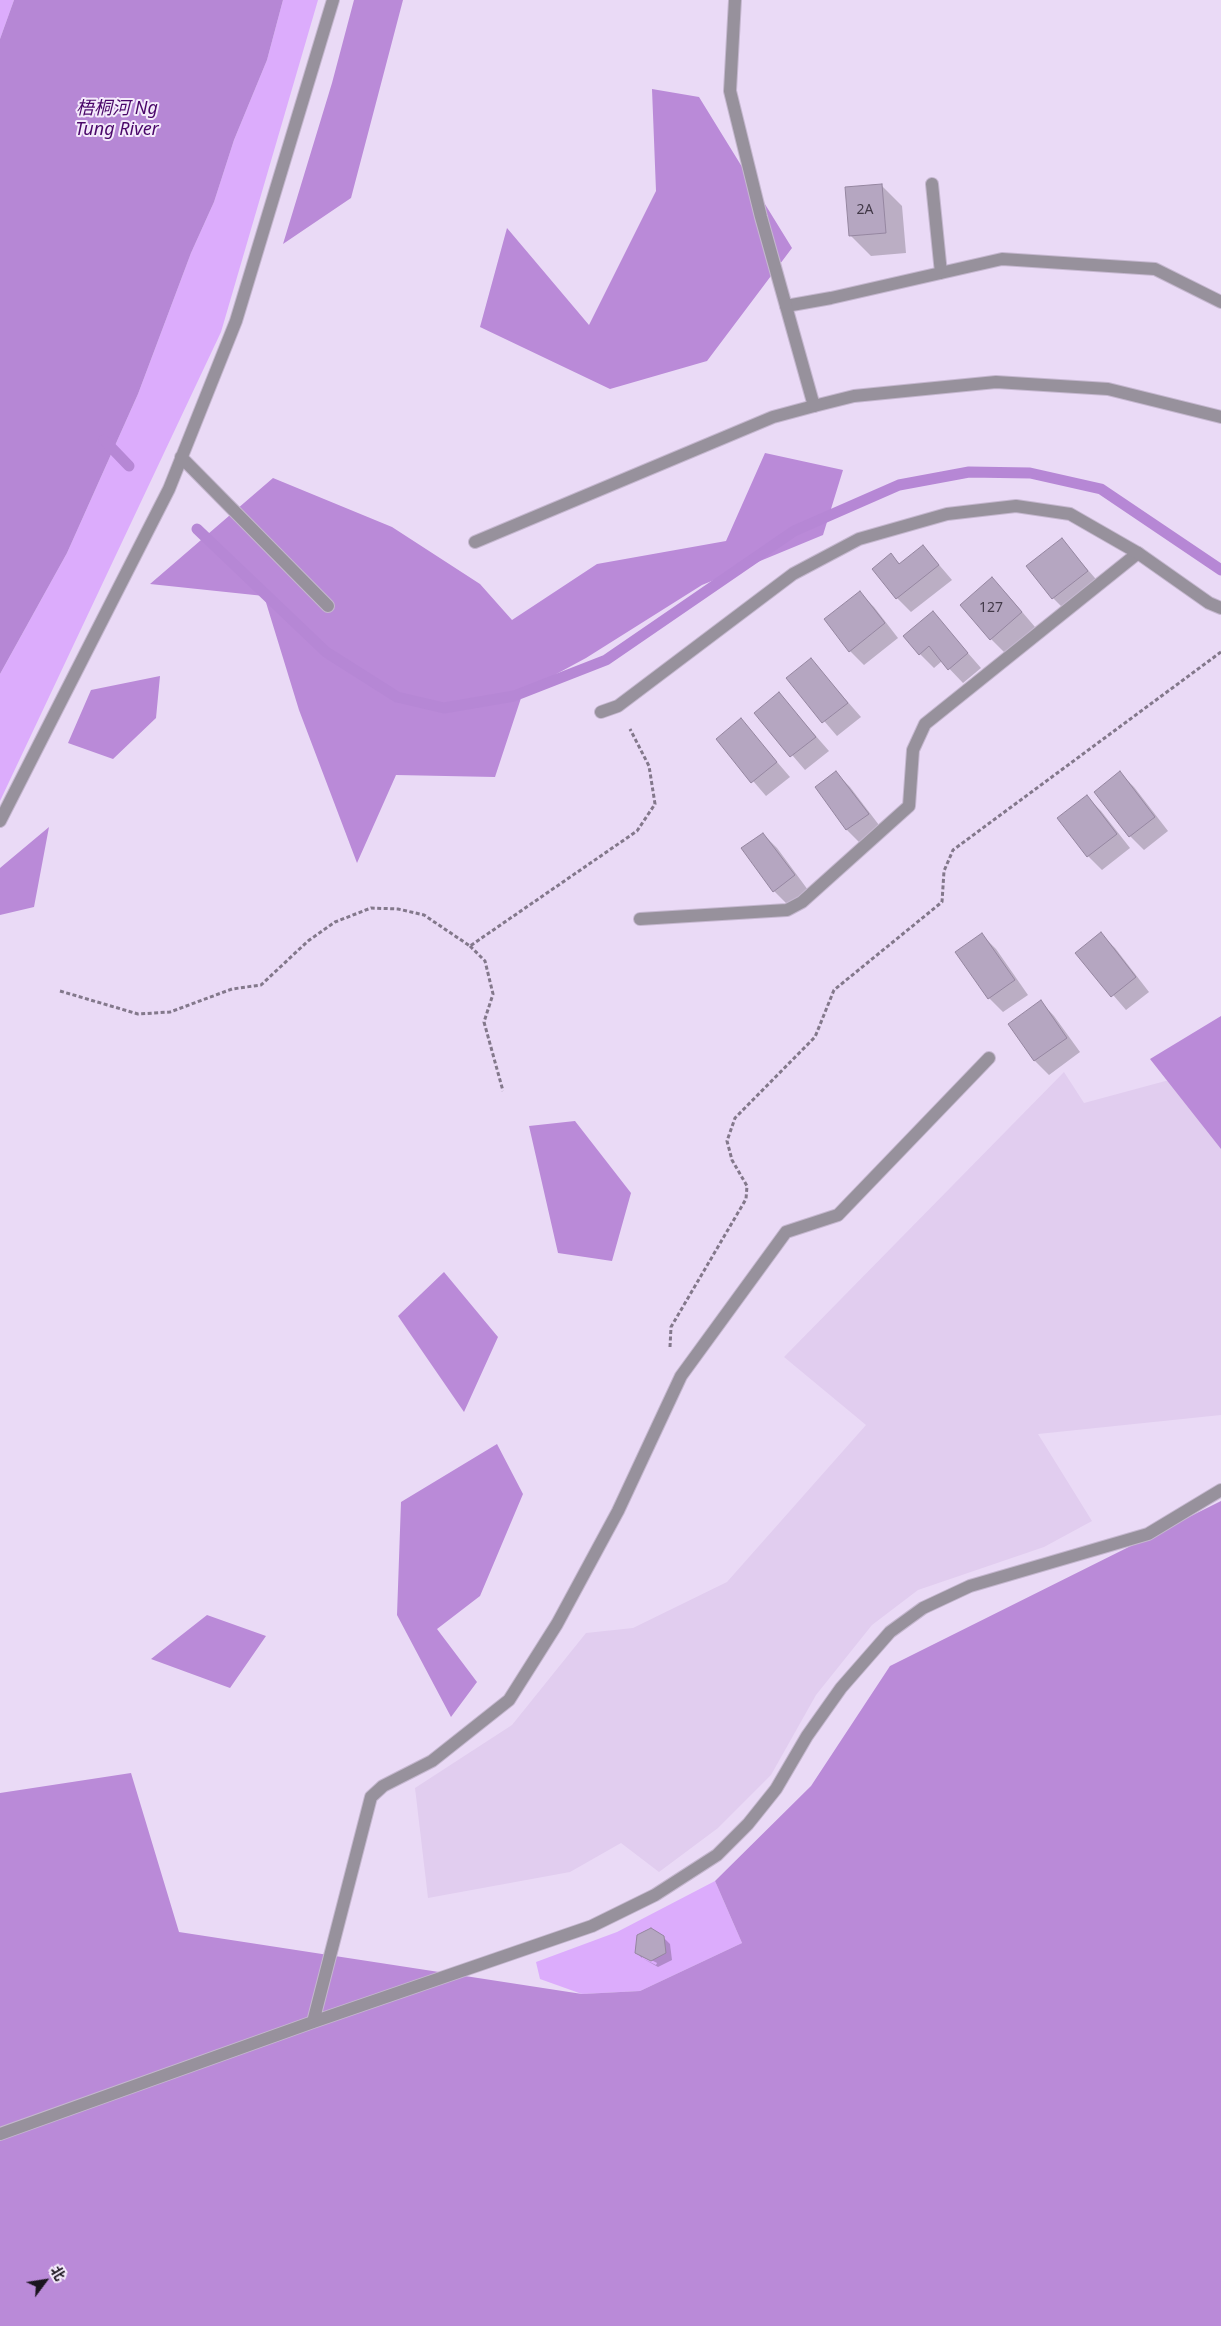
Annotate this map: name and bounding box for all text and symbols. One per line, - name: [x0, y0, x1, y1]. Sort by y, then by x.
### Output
- water label: 梧桐河 Ng Tung River: [75, 98, 159, 140]
- house number: 2A: [857, 202, 873, 218]
- house number: 127: [979, 600, 1003, 616]
- north arrow: [20, 2256, 70, 2306]
- text: 北: [47, 2262, 70, 2284]

